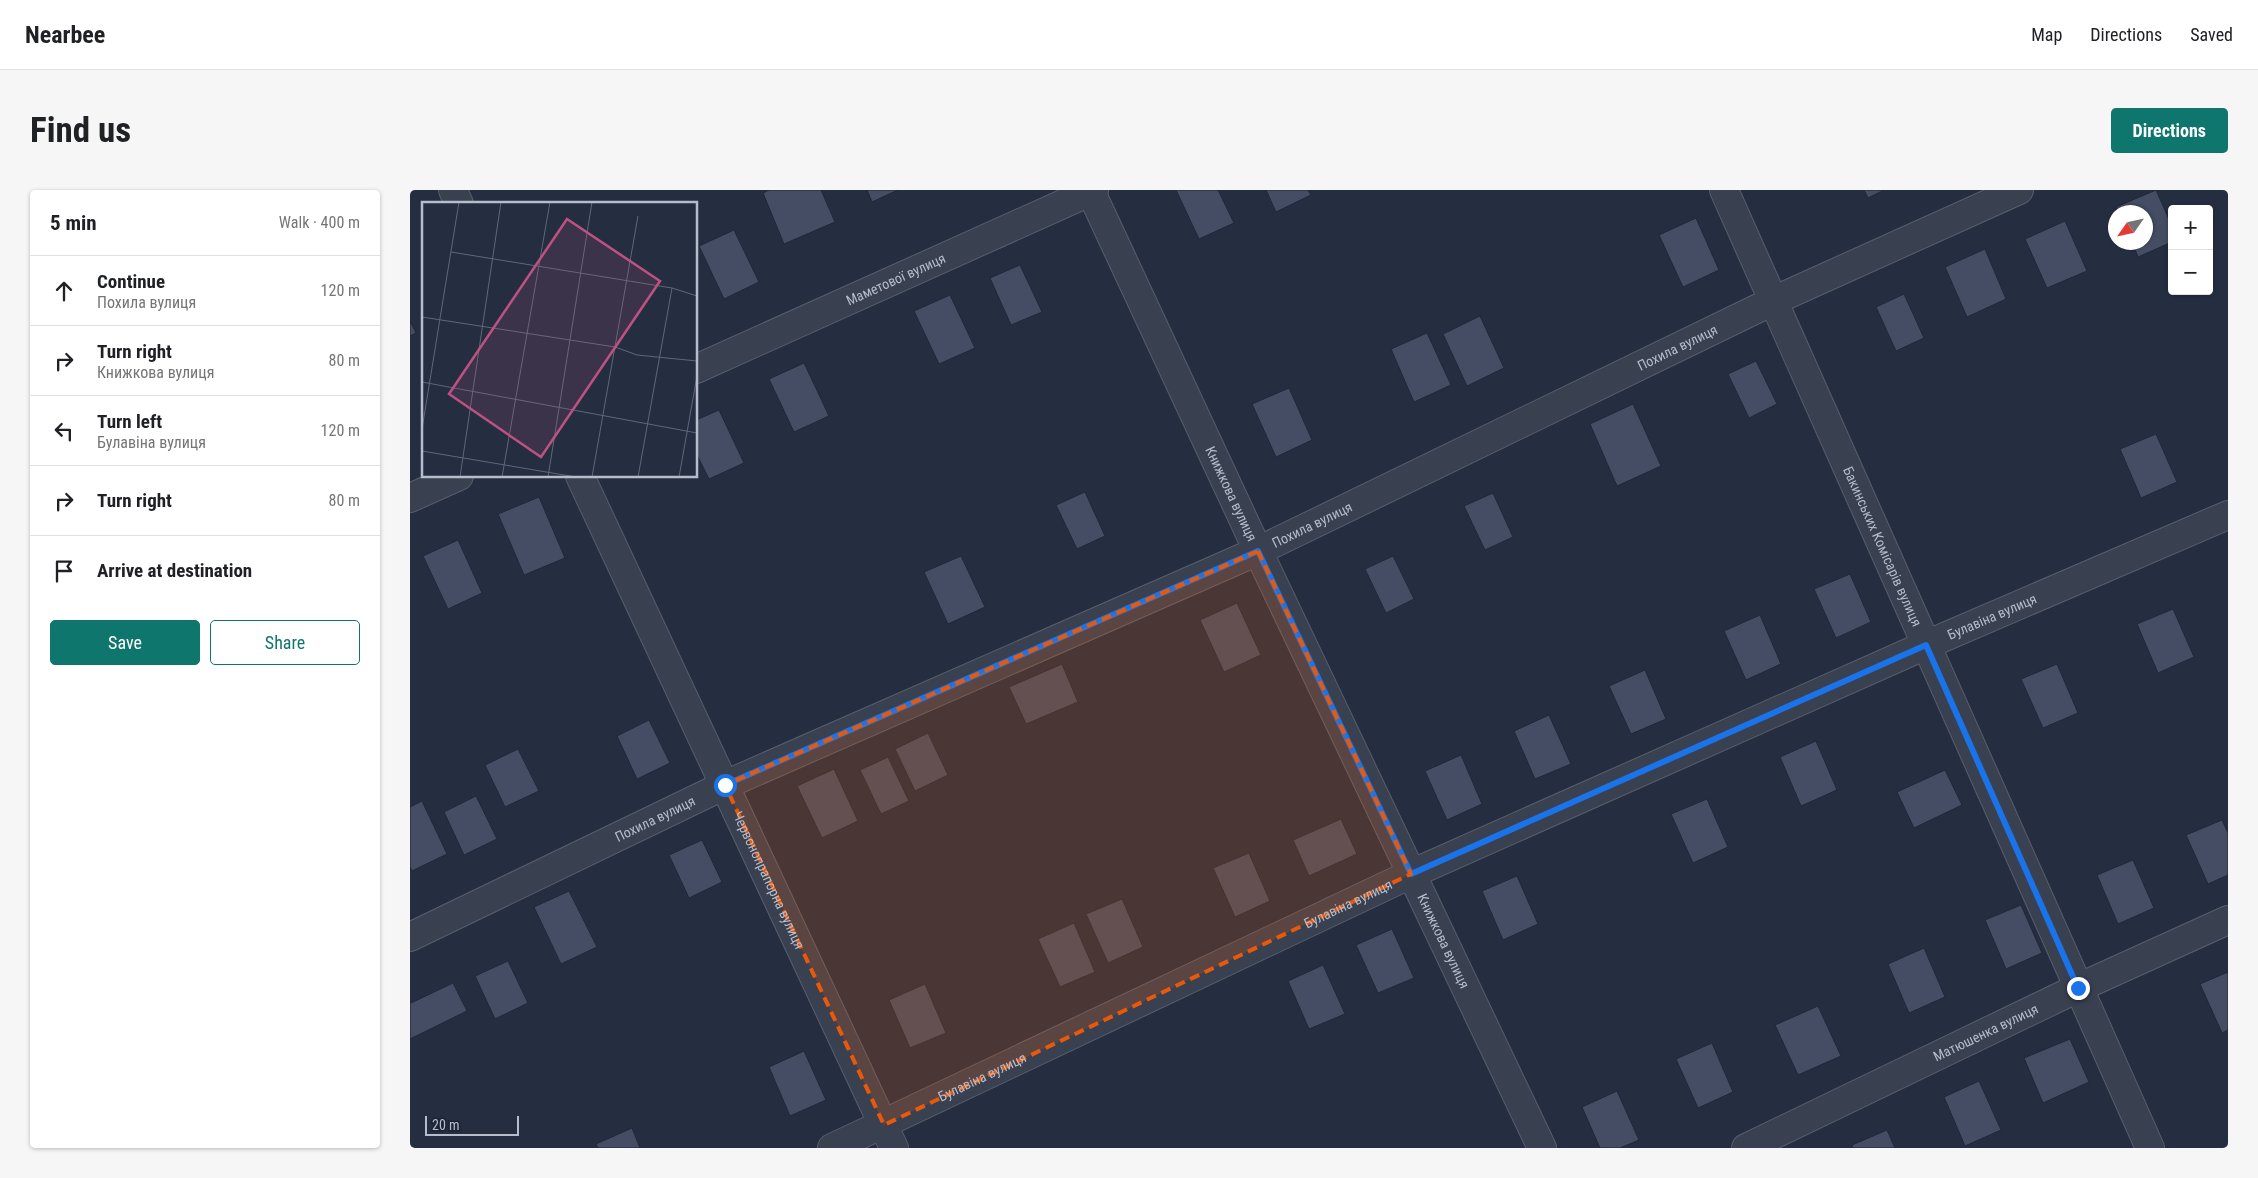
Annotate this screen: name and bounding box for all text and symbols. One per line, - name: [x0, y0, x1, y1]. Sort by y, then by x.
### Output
- text: Nearbee: [25, 21, 105, 49]
- text: Map: [2031, 24, 2062, 45]
- text: Directions: [2090, 24, 2162, 45]
- text: Saved: [2190, 24, 2233, 45]
- button: Directions: [2111, 108, 2228, 153]
- text: Find us: [30, 110, 131, 151]
- inset map: [422, 202, 698, 478]
- north arrow: [2108, 205, 2153, 250]
- map controls: [2168, 205, 2213, 295]
- button: +: [2168, 205, 2213, 250]
- text: 5 min: [50, 211, 97, 235]
- text: Walk · 400 m: [279, 213, 360, 232]
- street label: Маметової вулиця: [844, 250, 948, 308]
- button: −: [2168, 250, 2213, 295]
- text: Continue: [97, 270, 165, 293]
- icon: ahead: [50, 277, 78, 305]
- text: 120 m: [321, 281, 360, 300]
- text: Похила вулиця: [97, 293, 196, 312]
- street label: Похила вулиця: [1635, 321, 1720, 374]
- text: Turn right: [97, 340, 172, 363]
- icon: right: [50, 347, 78, 375]
- text: 80 m: [328, 351, 360, 370]
- text: Книжкова вулиця: [97, 363, 214, 382]
- text: Turn left: [97, 410, 162, 433]
- icon: left: [50, 417, 78, 445]
- text: 120 m: [321, 421, 360, 440]
- text: Булавіна вулиця: [97, 433, 206, 452]
- street label: Книжкова вулиця: [1202, 444, 1260, 544]
- street label: Бакинських Комісарів вулиця: [1840, 464, 1925, 629]
- icon: right: [50, 487, 78, 515]
- text: Turn right: [97, 489, 172, 512]
- text: 80 m: [328, 491, 360, 510]
- street label: Похила вулиця: [1269, 499, 1355, 551]
- icon: arrive: [50, 557, 78, 585]
- text: Arrive at destination: [97, 559, 252, 582]
- street label: Булавіна вулиця: [1945, 590, 2039, 643]
- button: Save: [50, 620, 200, 665]
- button: Share: [210, 620, 360, 665]
- route start: [714, 774, 737, 797]
- street label: Похила вулиця: [612, 793, 698, 845]
- street label: Червонопрапорна вулиця: [730, 809, 808, 951]
- street label: Булавіна вулиця: [1302, 876, 1395, 931]
- street label: Книжкова вулиця: [1414, 891, 1473, 991]
- route end: [2067, 977, 2090, 1000]
- street label: Матюшенка вулиця: [1931, 1000, 2041, 1065]
- street label: Булавіна вулиця: [935, 1049, 1029, 1105]
- scale bar: [425, 1113, 519, 1136]
- text: 20 m: [432, 1117, 460, 1133]

